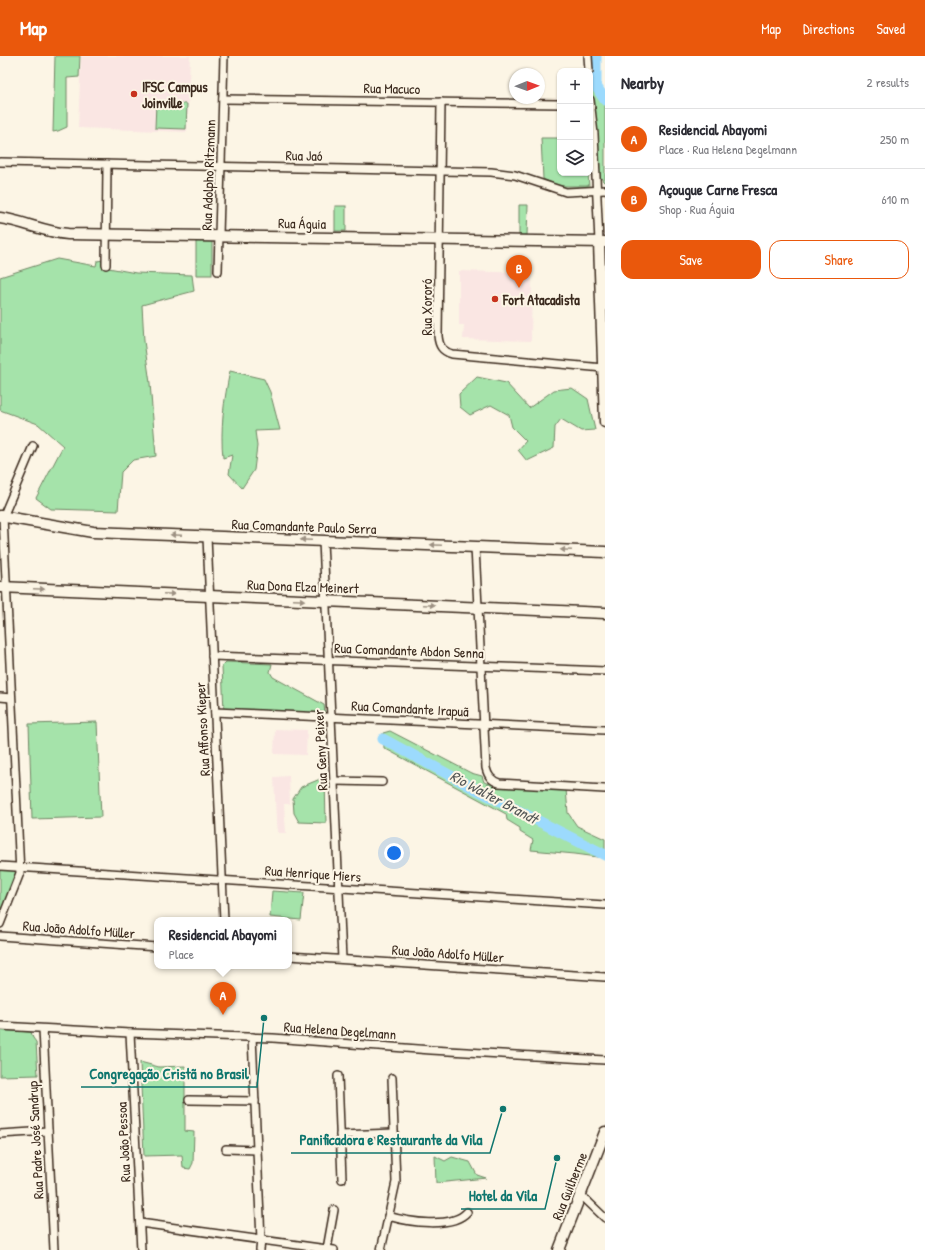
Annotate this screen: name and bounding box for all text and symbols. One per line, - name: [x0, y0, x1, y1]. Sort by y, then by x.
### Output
- text: Map: [20, 15, 47, 41]
- text: Map: [761, 19, 781, 38]
- text: Directions: [803, 19, 854, 38]
- text: Saved: [876, 19, 905, 38]
- north arrow: [509, 68, 545, 104]
- map controls: [557, 68, 593, 176]
- button: +: [557, 68, 593, 104]
- text: Nearby: [621, 71, 664, 94]
- text: 2 results: [867, 73, 909, 91]
- place label: IFSC Campus Joinville: [142, 77, 208, 112]
- street label: Rua Macuco: [364, 78, 421, 98]
- marker: IFSC Campus Joinville: [129, 89, 139, 99]
- button: −: [557, 104, 593, 140]
- street label: Rua Adolpho Ritzmann: [197, 119, 220, 231]
- text: Residencial Abayomi: [659, 119, 767, 140]
- text: A: [631, 130, 637, 148]
- text: 250 m: [880, 130, 909, 148]
- button: layers: [557, 140, 593, 176]
- text: Place · Rua Helena Degelmann: [659, 140, 797, 158]
- street label: Rua Jaó: [285, 145, 323, 165]
- text: Açougue Carne Fresca: [659, 179, 777, 200]
- text: B: [631, 190, 637, 208]
- text: 610 m: [881, 190, 909, 208]
- text: Shop · Rua Águia: [659, 200, 734, 218]
- street label: Rua Águia: [278, 213, 327, 234]
- button: Save: [621, 240, 761, 279]
- button: Share: [769, 240, 909, 279]
- pin: B: [506, 255, 532, 288]
- street label: Rua Xororó: [417, 278, 436, 335]
- place label: Fort Atacadista: [502, 290, 580, 309]
- marker: Fort Atacadista: [490, 294, 500, 304]
- street label: Rua Comandante Paulo Serra: [231, 514, 377, 538]
- one-way arrow: [170, 532, 182, 539]
- one-way arrow: [299, 537, 312, 543]
- one-way arrow: [429, 542, 442, 548]
- one-way arrow: [559, 547, 572, 553]
- street label: Rua Dona Elza Meinert: [247, 575, 359, 597]
- one-way arrow: [33, 585, 45, 592]
- one-way arrow: [163, 591, 176, 597]
- one-way arrow: [293, 596, 305, 603]
- one-way arrow: [423, 602, 436, 608]
- street label: Rua Comandante Abdon Senna: [334, 638, 485, 662]
- street label: Rua Affonso Kieper: [190, 681, 215, 776]
- street label: Rua Comandante Irapuã: [351, 695, 470, 722]
- street label: Rua Geny Peixer: [308, 708, 333, 791]
- water label: Rio Walter Brandt: [447, 765, 544, 830]
- your location: [384, 843, 404, 863]
- street label: Rua Henrique Miers: [264, 860, 362, 887]
- street label: Rua João Adolfo Müller: [22, 916, 136, 942]
- popup: [154, 917, 292, 969]
- text: Residencial Abayomi: [169, 924, 277, 945]
- street label: Rua João Adolfo Müller: [391, 940, 505, 966]
- text: Place: [169, 945, 194, 963]
- pin: A: [210, 982, 236, 1015]
- street label: Rua Helena Degelmann: [283, 1017, 397, 1044]
- callout: Congregação Cristã no Brasil: [81, 1060, 257, 1087]
- text: Congregação Cristã no Brasil: [89, 1063, 250, 1085]
- street label: Rua Padre José Sandrup: [22, 1080, 49, 1200]
- street label: Rua João Pessoa: [111, 1101, 135, 1182]
- callout: Panificadora e Restaurante da Vila: [291, 1126, 490, 1153]
- text: Panificadora e Restaurante da Vila: [300, 1129, 483, 1150]
- street label: Rua Guilherme: [547, 1149, 591, 1223]
- callout: Hotel da Vila: [461, 1182, 545, 1209]
- text: Hotel da Vila: [469, 1185, 537, 1206]

